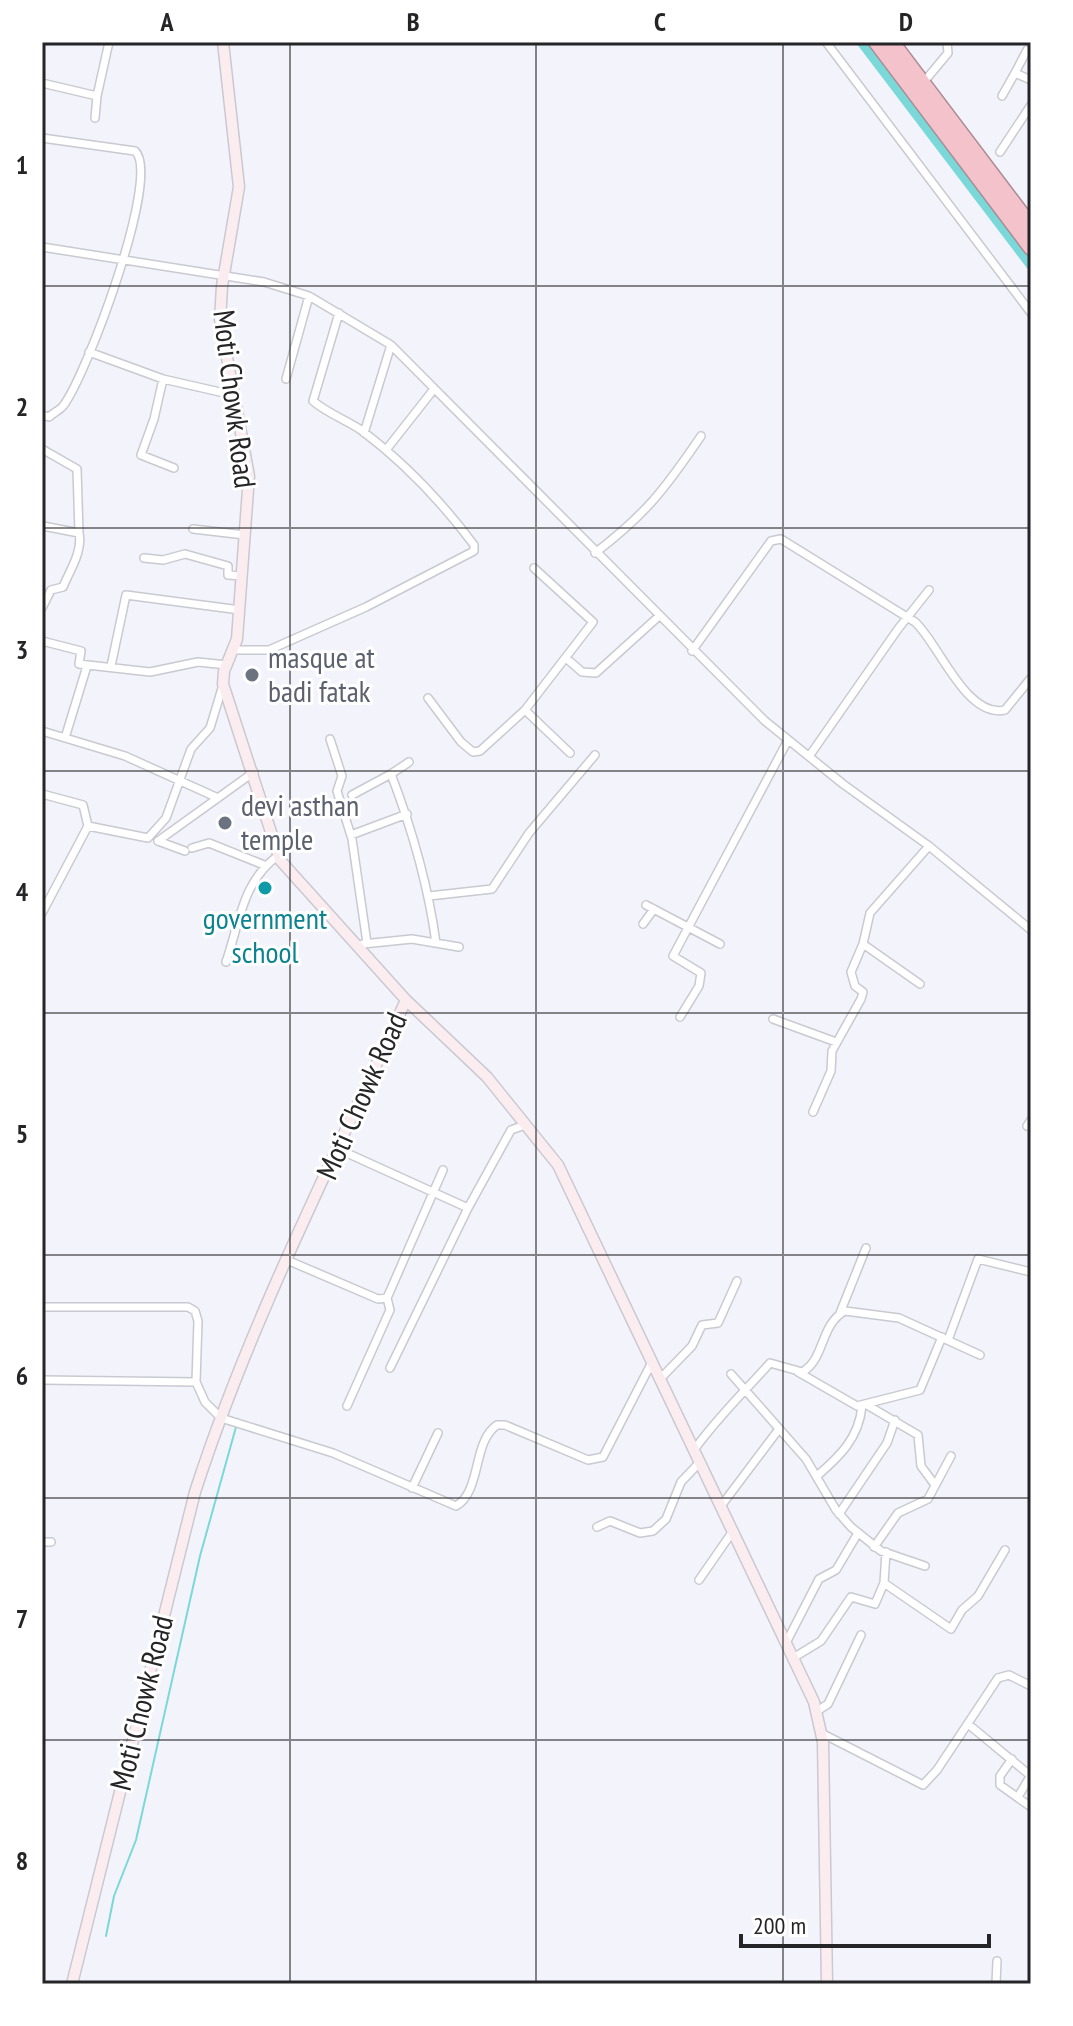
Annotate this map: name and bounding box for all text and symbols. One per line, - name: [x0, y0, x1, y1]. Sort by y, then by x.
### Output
- text: A: [159, 5, 174, 38]
- text: B: [407, 5, 420, 38]
- text: C: [654, 5, 666, 38]
- text: D: [899, 5, 913, 38]
- text: 1: [16, 148, 28, 181]
- street label: Moti Chowk Road: [205, 308, 266, 490]
- text: 2: [16, 390, 28, 423]
- text: 3: [16, 633, 28, 666]
- place label: masque at badi fatak: [268, 637, 375, 710]
- marker: masque at badi fatak: [243, 666, 261, 684]
- place label: devi asthan temple: [241, 785, 359, 858]
- marker: devi asthan temple: [216, 814, 234, 832]
- text: 4: [16, 875, 29, 908]
- marker: government school: [256, 879, 274, 897]
- place label: government school: [203, 898, 328, 971]
- street label: Moti Chowk Road: [306, 1006, 415, 1185]
- text: 5: [16, 1117, 28, 1150]
- text: 6: [16, 1359, 28, 1392]
- text: 7: [16, 1602, 28, 1635]
- street label: Moti Chowk Road: [100, 1611, 181, 1794]
- text: 8: [16, 1844, 28, 1877]
- scale bar: [741, 1898, 989, 1948]
- text: 200 m: [753, 1910, 806, 1941]

